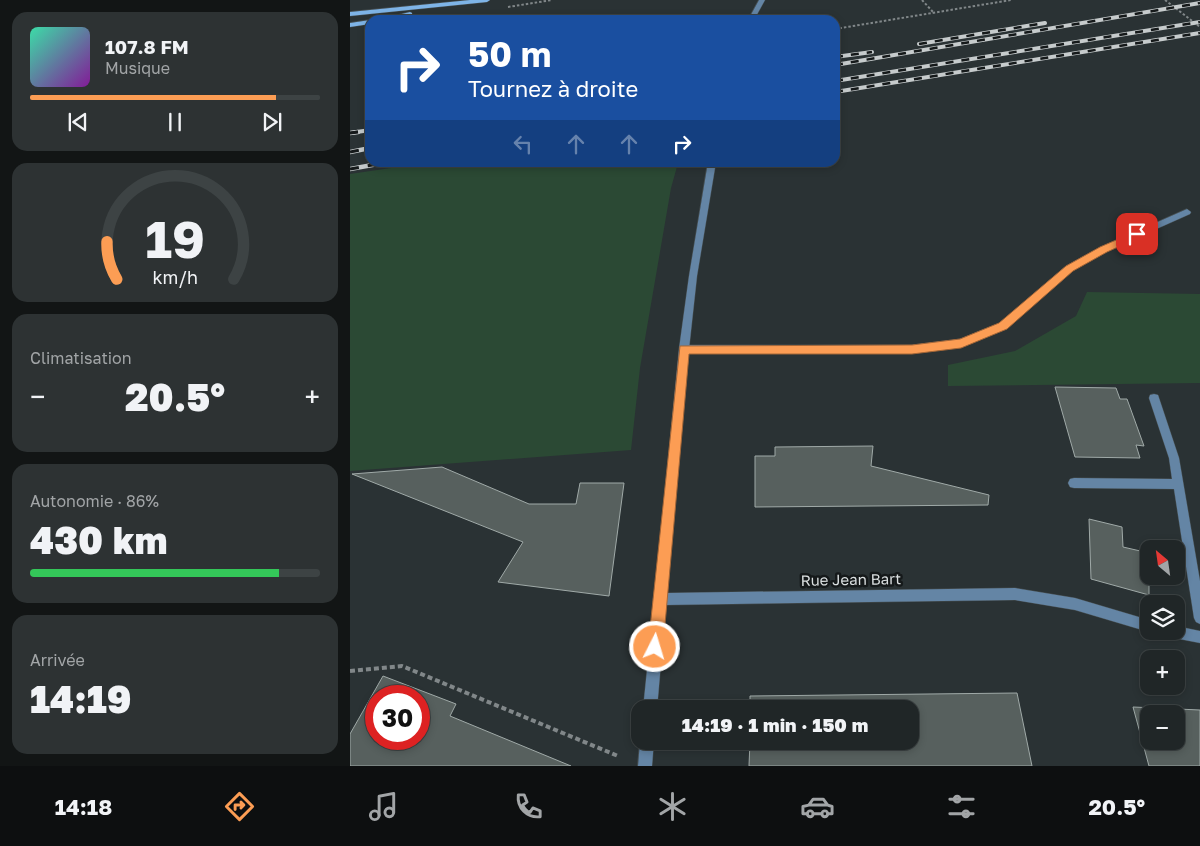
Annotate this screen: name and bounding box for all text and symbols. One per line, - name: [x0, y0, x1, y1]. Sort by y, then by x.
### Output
- text: 50 m: [468, 33, 551, 75]
- text: 107.8 FM: [105, 35, 189, 58]
- icon: right: [385, 35, 450, 100]
- text: Musique: [105, 58, 170, 78]
- text: Tournez à droite: [468, 75, 638, 102]
- icon: previous: [64, 108, 92, 136]
- icon: pause: [161, 108, 189, 136]
- icon: next: [258, 108, 286, 136]
- icon: left: [509, 130, 537, 158]
- icon: ahead: [562, 130, 590, 158]
- icon: ahead: [615, 130, 643, 158]
- icon: right: [668, 130, 696, 158]
- text: 19: [145, 207, 205, 269]
- pin: [1116, 213, 1158, 255]
- icon: arrive: [1123, 220, 1151, 248]
- text: km/h: [152, 266, 198, 288]
- text: Climatisation: [30, 348, 132, 368]
- text: 20.5°: [125, 374, 225, 419]
- text: −: [30, 380, 45, 413]
- text: +: [305, 380, 320, 413]
- text: Autonomie · 86%: [30, 491, 159, 511]
- text: 430 km: [30, 517, 168, 562]
- north arrow: [1140, 540, 1185, 585]
- map controls: [1140, 540, 1185, 750]
- street label: Rue Jean Bart: [801, 569, 901, 589]
- button: layers: [1140, 595, 1185, 640]
- position arrow: [628, 620, 680, 672]
- text: Arrivée: [30, 650, 85, 670]
- button: +: [1140, 650, 1185, 695]
- text: 14:19: [30, 676, 132, 721]
- speed limit sign: 30: [365, 685, 430, 750]
- button: −: [1140, 705, 1185, 750]
- text: 14:19 · 1 min · 150 m: [682, 713, 868, 736]
- icon: directions: [222, 789, 257, 824]
- icon: music: [366, 789, 401, 824]
- icon: phone: [511, 789, 546, 824]
- icon: climate: [655, 789, 690, 824]
- icon: car: [800, 789, 835, 824]
- icon: filters: [944, 789, 979, 824]
- text: 14:18: [55, 793, 112, 820]
- text: 20.5°: [1088, 793, 1145, 820]

